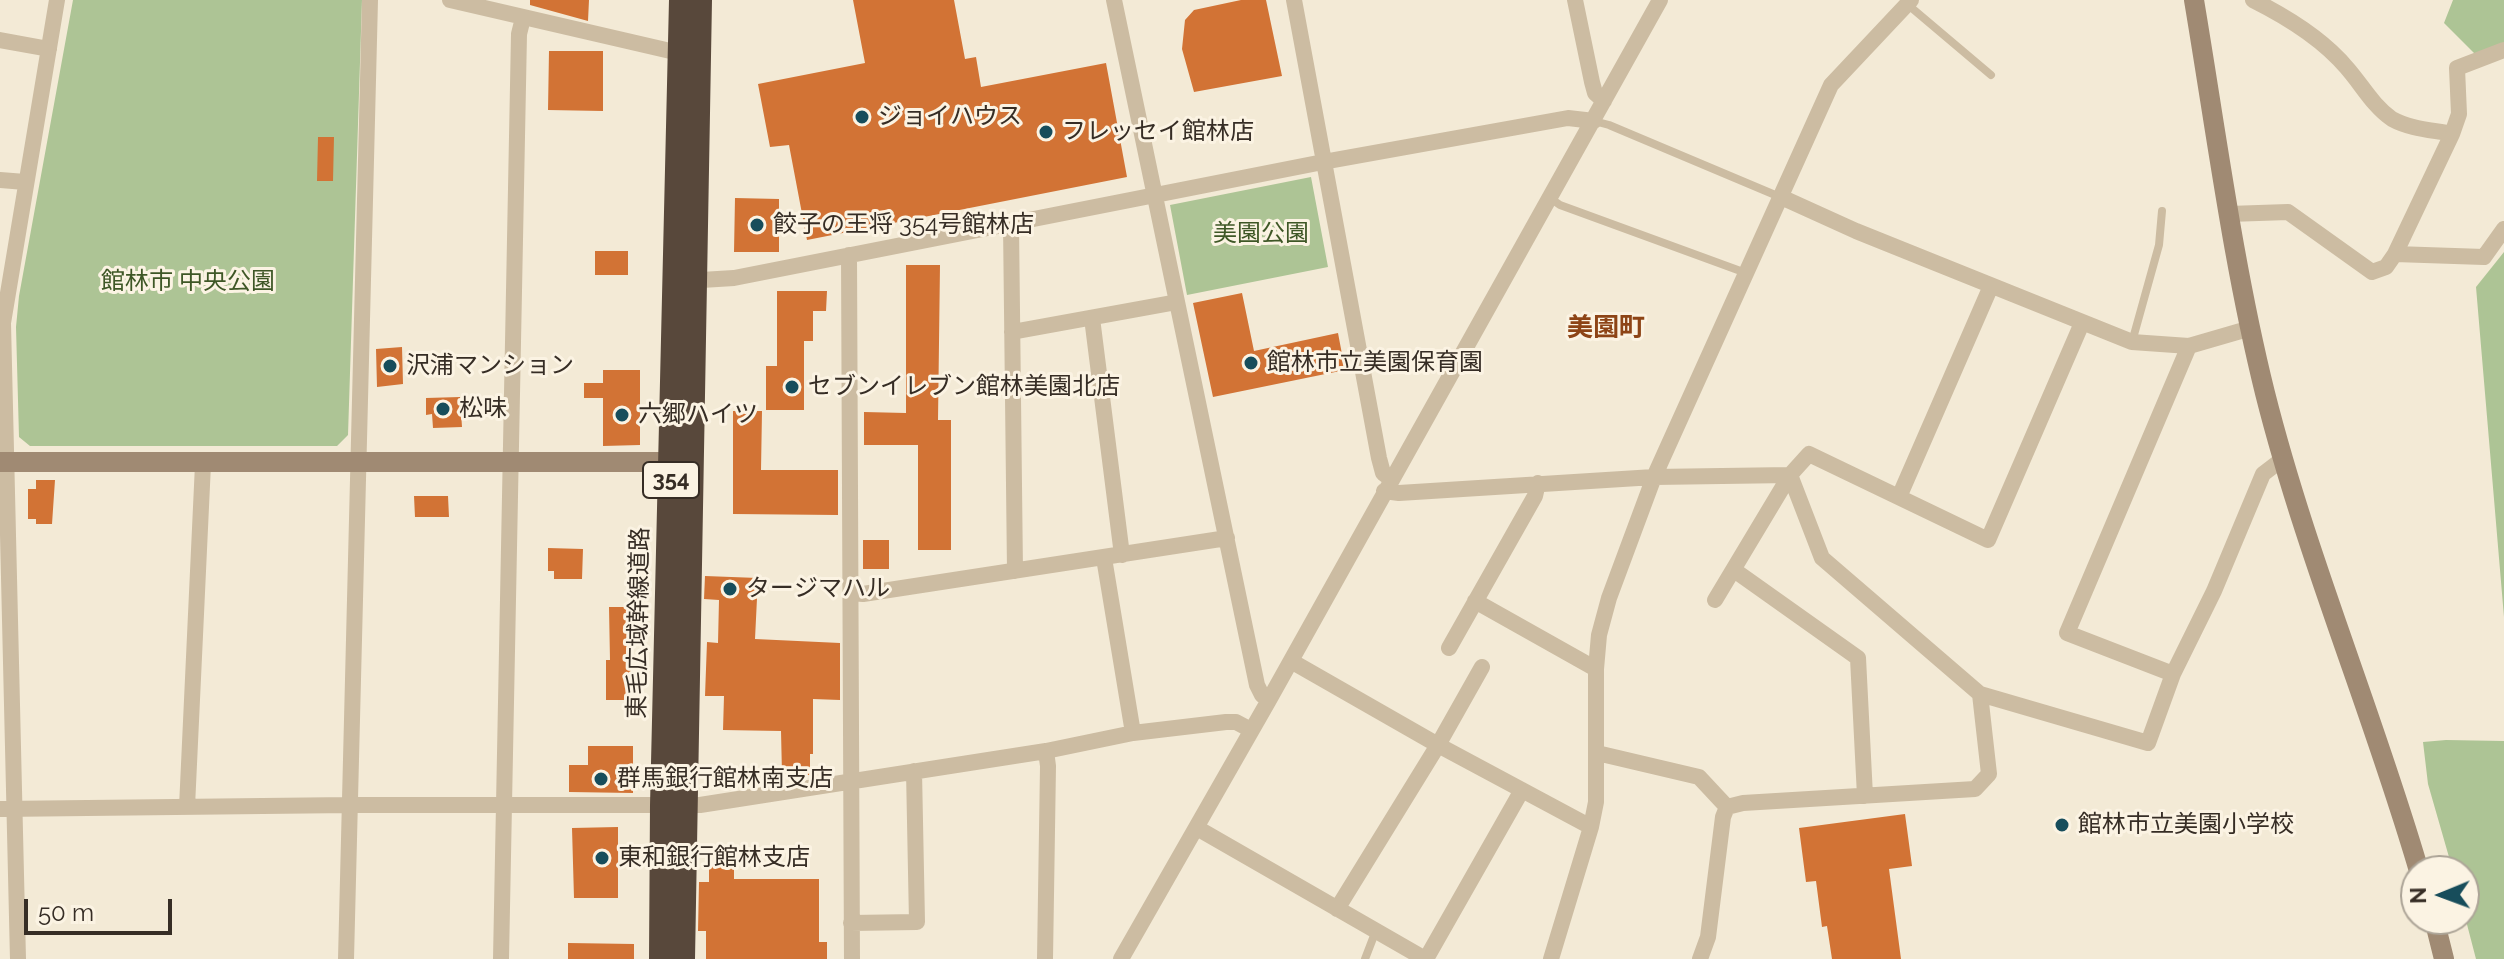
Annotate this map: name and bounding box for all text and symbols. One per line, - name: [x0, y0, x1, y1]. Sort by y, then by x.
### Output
- place label: ジョイハウス: [878, 103, 1022, 131]
- marker: ジョイハウス: [853, 108, 871, 126]
- place label: フレッセイ館林店: [1062, 118, 1254, 146]
- marker: フレッセイ館林店: [1037, 123, 1055, 141]
- place label: 餃子の王将 354号館林店: [773, 211, 1034, 239]
- marker: 餃子の王将 354号館林店: [748, 216, 766, 234]
- park label: 美園公園: [1213, 220, 1309, 248]
- park label: 館林市 中央公園: [101, 268, 275, 296]
- district label: 美園町: [1567, 312, 1645, 344]
- place label: 館林市立美園保育園: [1267, 349, 1483, 377]
- place label: 沢浦マンション: [406, 352, 574, 380]
- marker: 館林市立美園保育園: [1242, 354, 1260, 372]
- marker: 沢浦マンション: [381, 357, 399, 375]
- place label: セブンイレブン館林美園北店: [808, 373, 1120, 401]
- marker: セブンイレブン館林美園北店: [783, 378, 801, 396]
- place label: 松味: [459, 395, 507, 423]
- marker: 松味: [434, 400, 452, 418]
- place label: 六郷ハイツ: [638, 401, 758, 429]
- marker: 六郷ハイツ: [613, 406, 631, 424]
- road number: 354: [643, 462, 699, 498]
- street label: 東毛広域幹線道路: [623, 527, 655, 719]
- place label: タージマハル: [746, 575, 890, 603]
- marker: タージマハル: [721, 580, 739, 598]
- place label: 群馬銀行館林南支店: [617, 765, 833, 793]
- marker: 群馬銀行館林南支店: [592, 770, 610, 788]
- place label: 館林市立美園小学校: [2078, 811, 2294, 839]
- marker: 館林市立美園小学校: [2053, 816, 2071, 834]
- place label: 東和銀行館林支店: [618, 844, 810, 872]
- marker: 東和銀行館林支店: [593, 849, 611, 867]
- north arrow: [2400, 855, 2480, 935]
- scale bar: [28, 883, 176, 933]
- text: N: [2405, 887, 2431, 904]
- text: 50 m: [38, 898, 94, 927]

